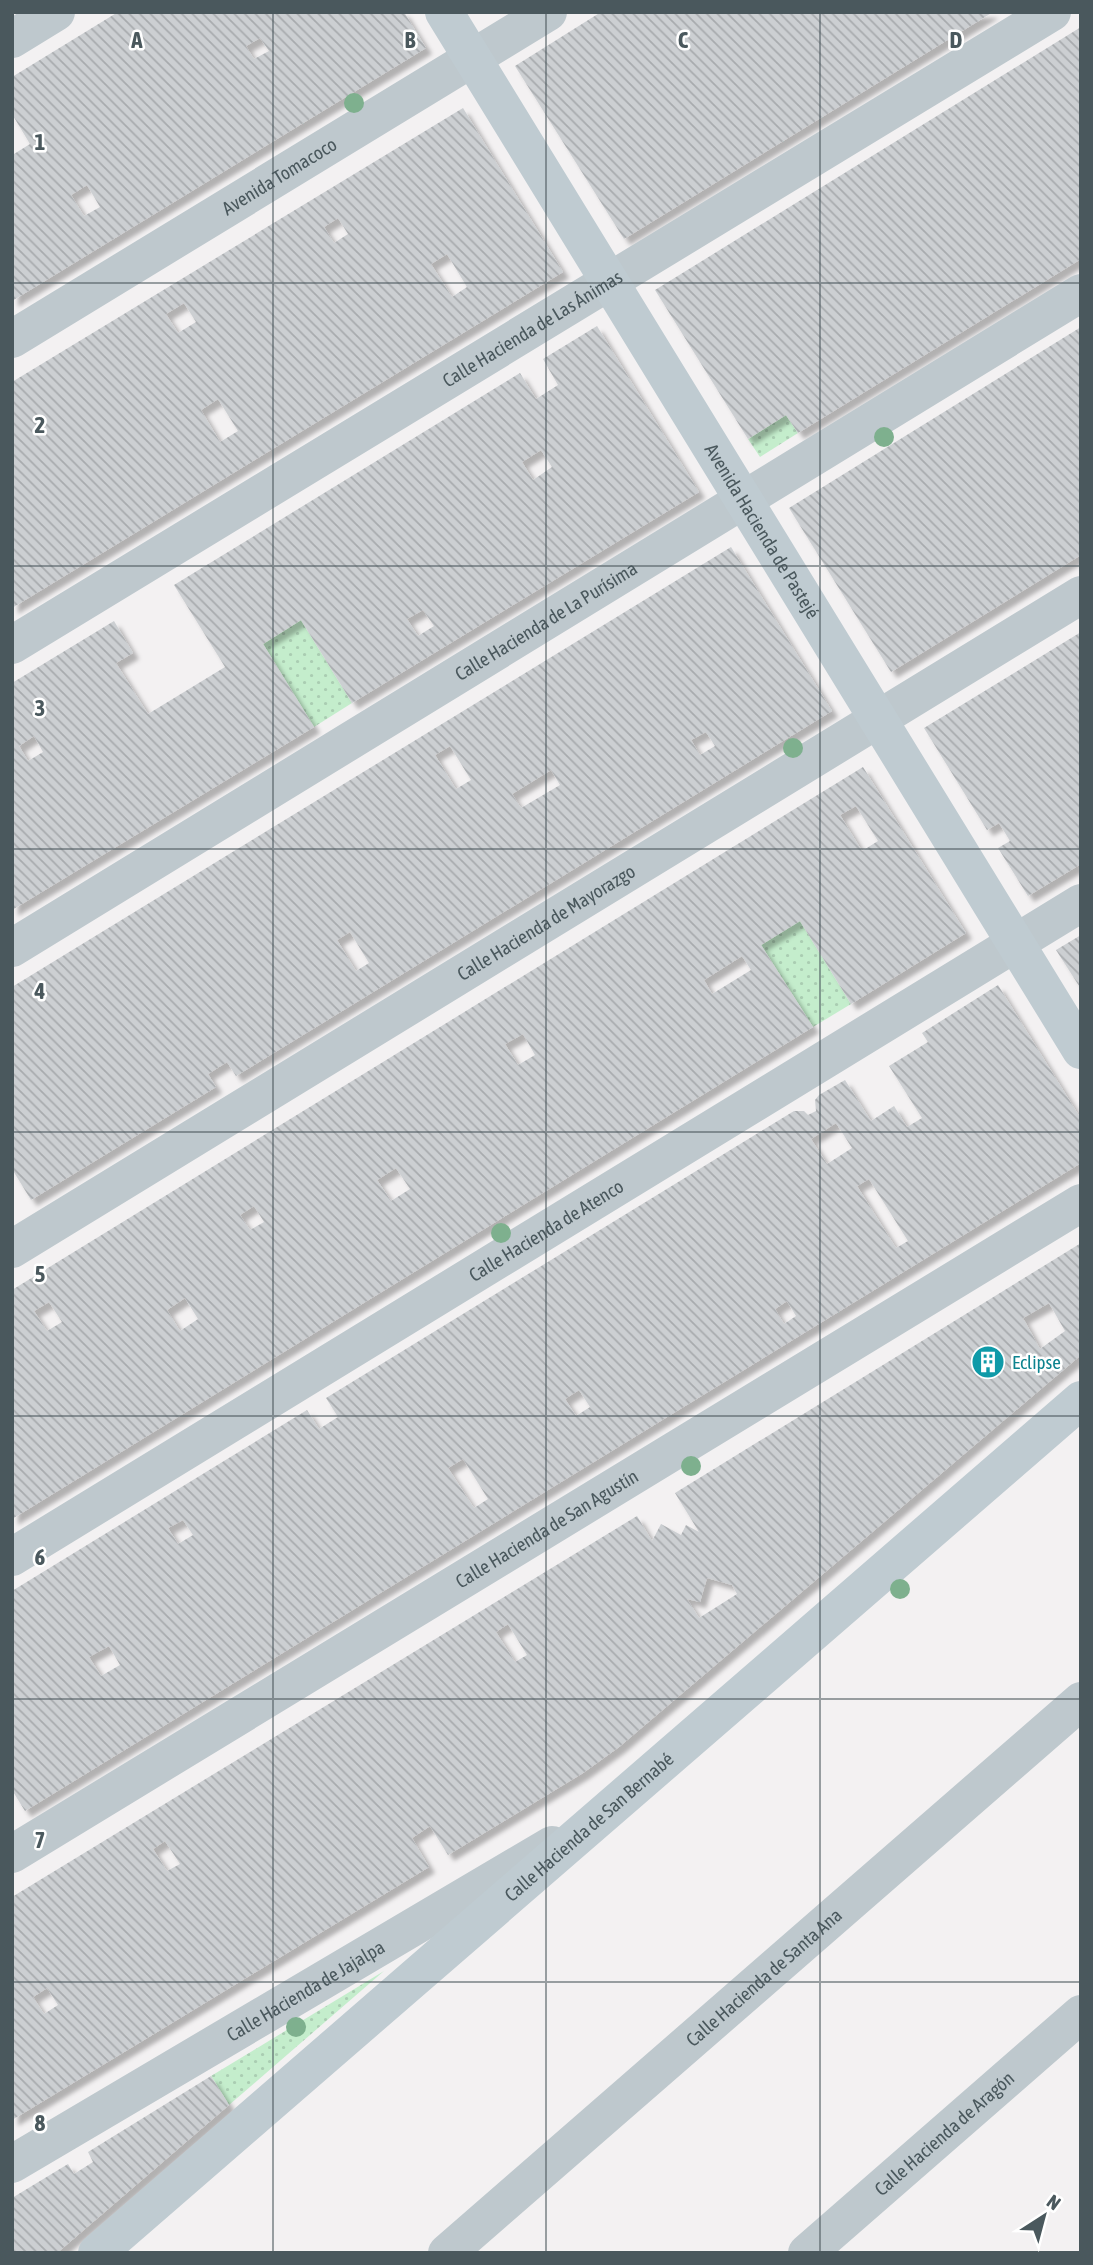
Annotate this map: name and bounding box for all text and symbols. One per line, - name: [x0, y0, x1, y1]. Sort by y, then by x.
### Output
- text: A: [130, 27, 143, 53]
- text: B: [405, 27, 416, 53]
- text: C: [678, 27, 689, 53]
- text: D: [950, 27, 963, 53]
- text: 1: [35, 129, 46, 155]
- street label: Avenida Tomacoco: [218, 133, 341, 219]
- street label: Calle Hacienda de Las Ánimas: [438, 265, 626, 391]
- text: 2: [35, 412, 45, 438]
- street label: Avenida Hacienda de Pastejé: [701, 440, 824, 622]
- street label: Calle Hacienda de La Purísima: [451, 557, 641, 685]
- text: 3: [35, 695, 45, 721]
- street label: Calle Hacienda de Mayorazgo: [453, 860, 639, 985]
- text: 4: [34, 978, 46, 1004]
- street label: Calle Hacienda de Atenco: [465, 1175, 627, 1286]
- text: 5: [35, 1261, 46, 1287]
- building icon: Eclipse: [969, 1343, 1007, 1381]
- place label: Eclipse: [1012, 1351, 1061, 1373]
- street label: Calle Hacienda de San Agustín: [451, 1465, 642, 1592]
- text: 6: [35, 1544, 46, 1570]
- street label: Calle Hacienda de San Bernabé: [500, 1747, 678, 1906]
- text: 7: [35, 1827, 45, 1853]
- street label: Calle Hacienda de Santa Ana: [682, 1904, 846, 2051]
- street label: Calle Hacienda de Jajalpa: [223, 1935, 388, 2046]
- street label: Calle Hacienda de Aragón: [870, 2067, 1018, 2200]
- text: 8: [35, 2110, 46, 2136]
- north arrow: [1009, 2181, 1079, 2251]
- text: N: [1043, 2190, 1065, 2214]

